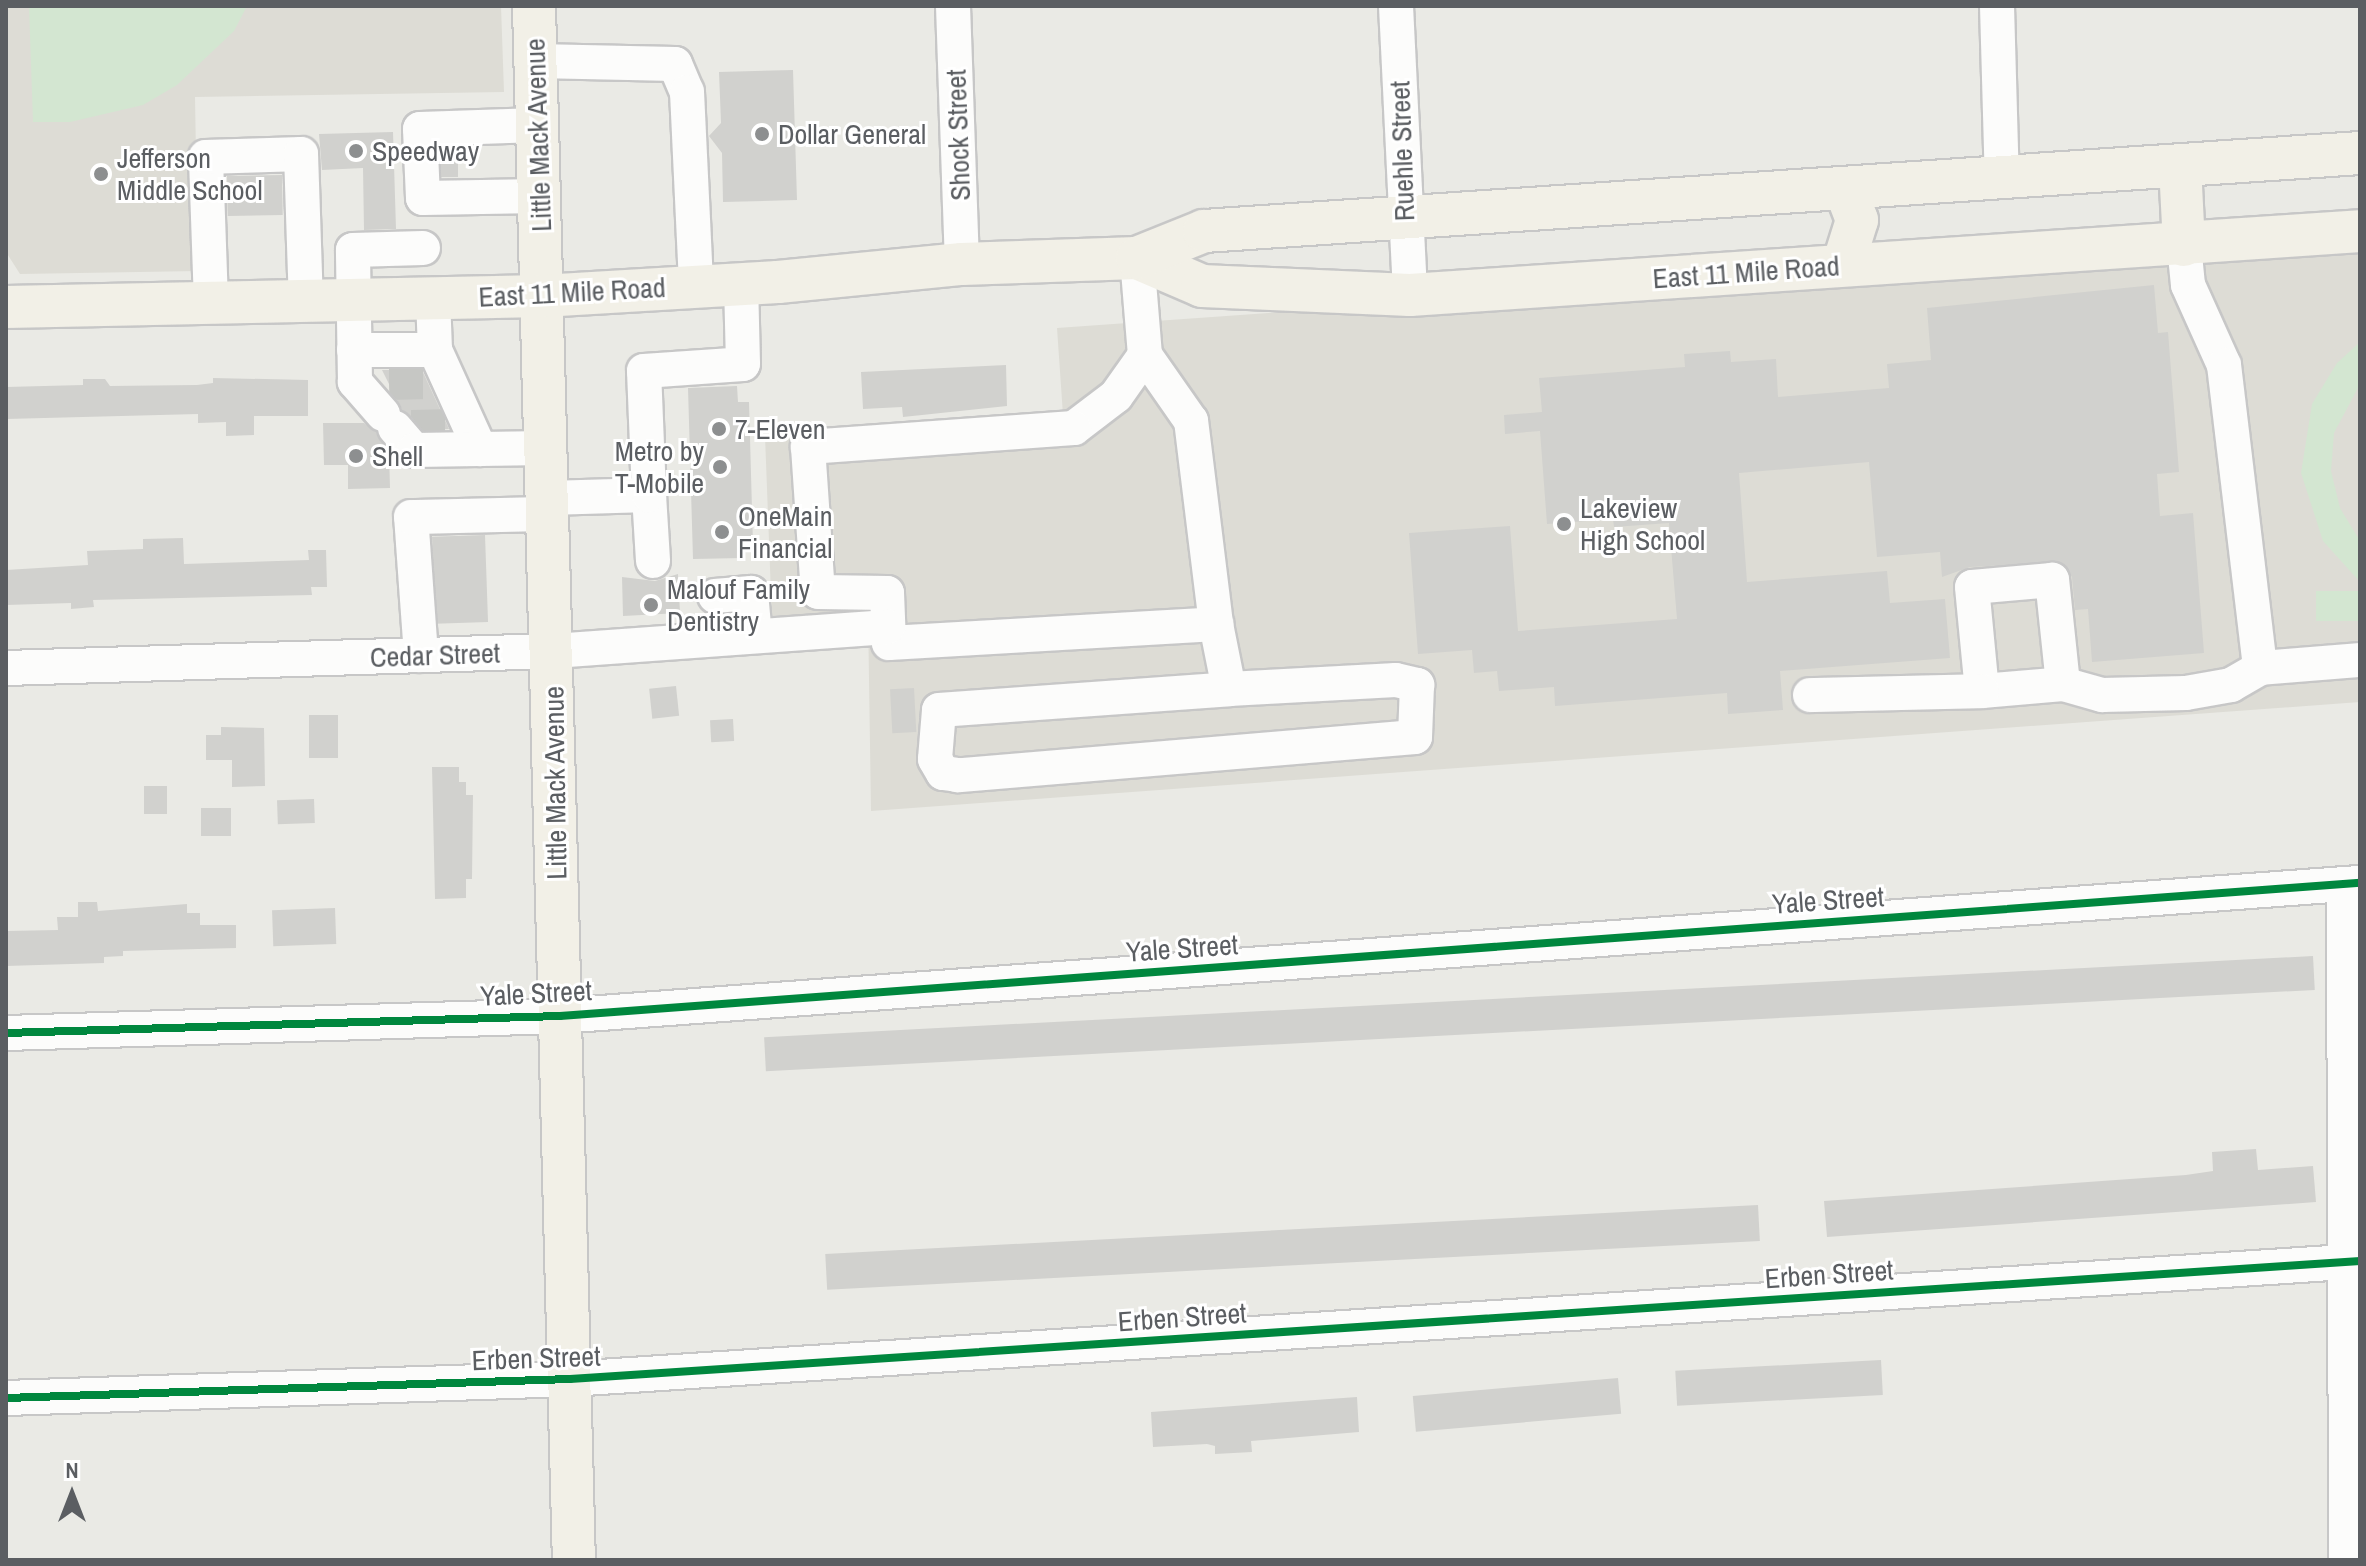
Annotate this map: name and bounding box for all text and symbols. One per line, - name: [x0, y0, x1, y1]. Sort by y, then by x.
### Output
- street label: Little Mack Avenue: [518, 37, 558, 233]
- street label: Shock Street: [939, 69, 977, 201]
- street label: Ruehle Street: [1383, 80, 1421, 222]
- place label: Dollar General: [778, 117, 926, 151]
- marker: Dollar General: [753, 125, 771, 143]
- place label: Speedway: [372, 134, 479, 168]
- place label: Jefferson Middle School: [117, 141, 262, 207]
- marker: Speedway: [347, 142, 365, 160]
- marker: Jefferson Middle School: [92, 165, 110, 183]
- street label: East 11 Mile Road: [1651, 249, 1841, 295]
- street label: East 11 Mile Road: [478, 270, 666, 314]
- place label: 7-Eleven: [735, 412, 826, 446]
- marker: 7-Eleven: [710, 420, 728, 438]
- place label: Metro by T-Mobile: [615, 434, 704, 500]
- place label: Shell: [372, 439, 423, 473]
- marker: Shell: [347, 447, 365, 465]
- marker: Metro by T-Mobile: [711, 458, 729, 476]
- place label: Lakeview High School: [1580, 491, 1705, 557]
- place label: OneMain Financial: [738, 499, 832, 565]
- marker: Lakeview High School: [1555, 515, 1573, 533]
- marker: OneMain Financial: [713, 523, 731, 541]
- place label: Malouf Family Dentistry: [667, 572, 810, 638]
- marker: Malouf Family Dentistry: [642, 596, 660, 614]
- street label: Cedar Street: [369, 636, 501, 674]
- street label: Little Mack Avenue: [537, 685, 573, 881]
- street label: Yale Street: [1771, 879, 1885, 921]
- street label: Yale Street: [1125, 927, 1239, 969]
- street label: Yale Street: [479, 973, 593, 1013]
- street label: Erben Street: [1764, 1253, 1894, 1295]
- street label: Erben Street: [1117, 1296, 1247, 1338]
- street label: Erben Street: [471, 1339, 601, 1377]
- north arrow: [32, 1454, 112, 1534]
- text: N: [65, 1455, 79, 1485]

